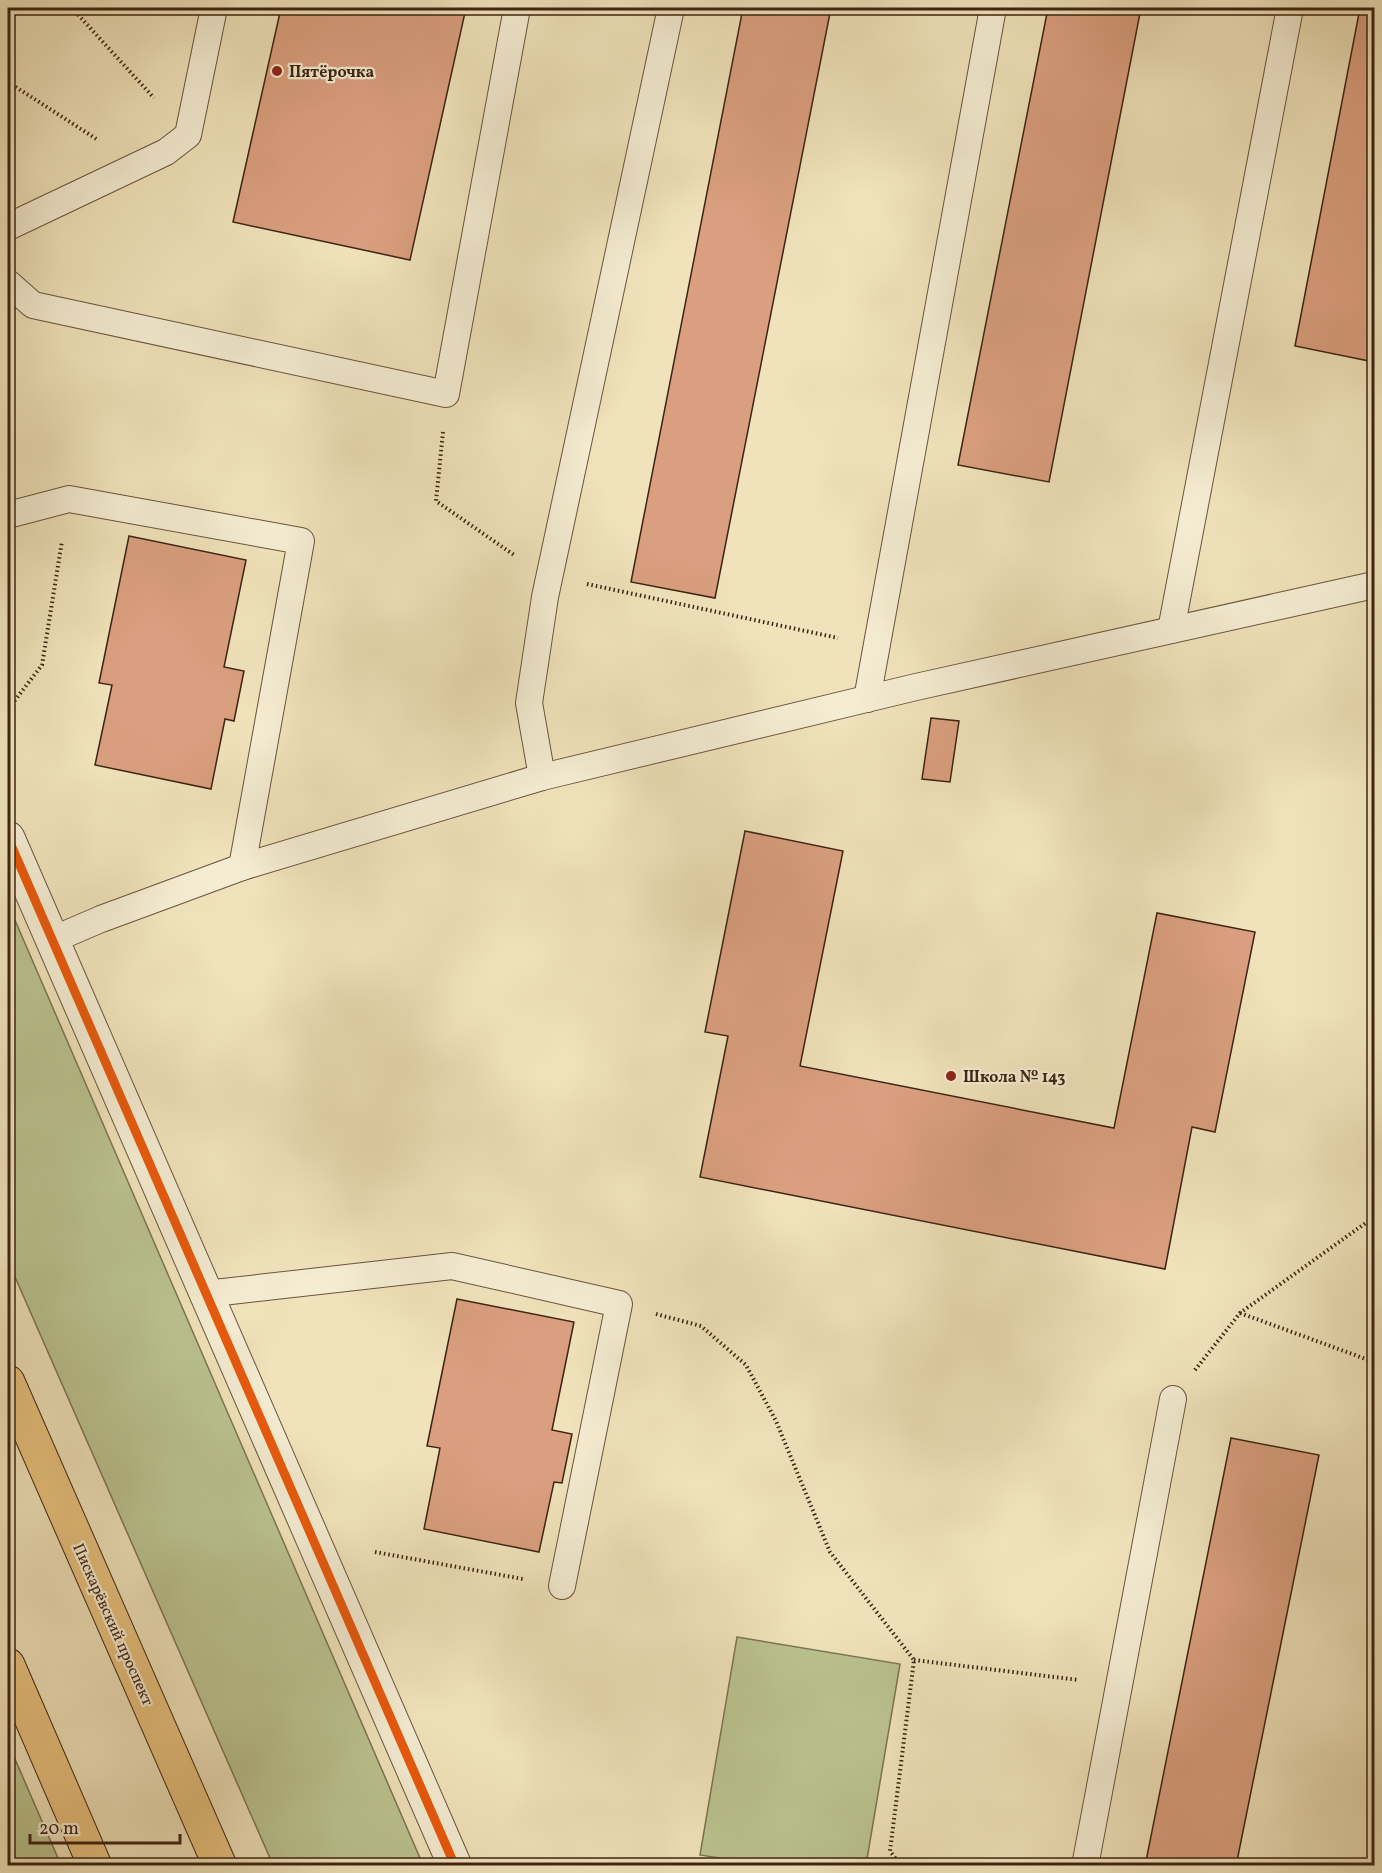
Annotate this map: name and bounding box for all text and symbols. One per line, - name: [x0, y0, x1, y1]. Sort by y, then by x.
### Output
- place label: Пятёрочка: [289, 62, 374, 84]
- marker: Пятёрочка: [270, 64, 284, 78]
- place label: Школа № 143: [963, 1067, 1065, 1089]
- marker: Школа № 143: [944, 1069, 958, 1083]
- street label: Пискарёвский проспект: [66, 1540, 158, 1710]
- scale bar: [30, 1807, 180, 1845]
- text: 20 m: [39, 1817, 79, 1842]

